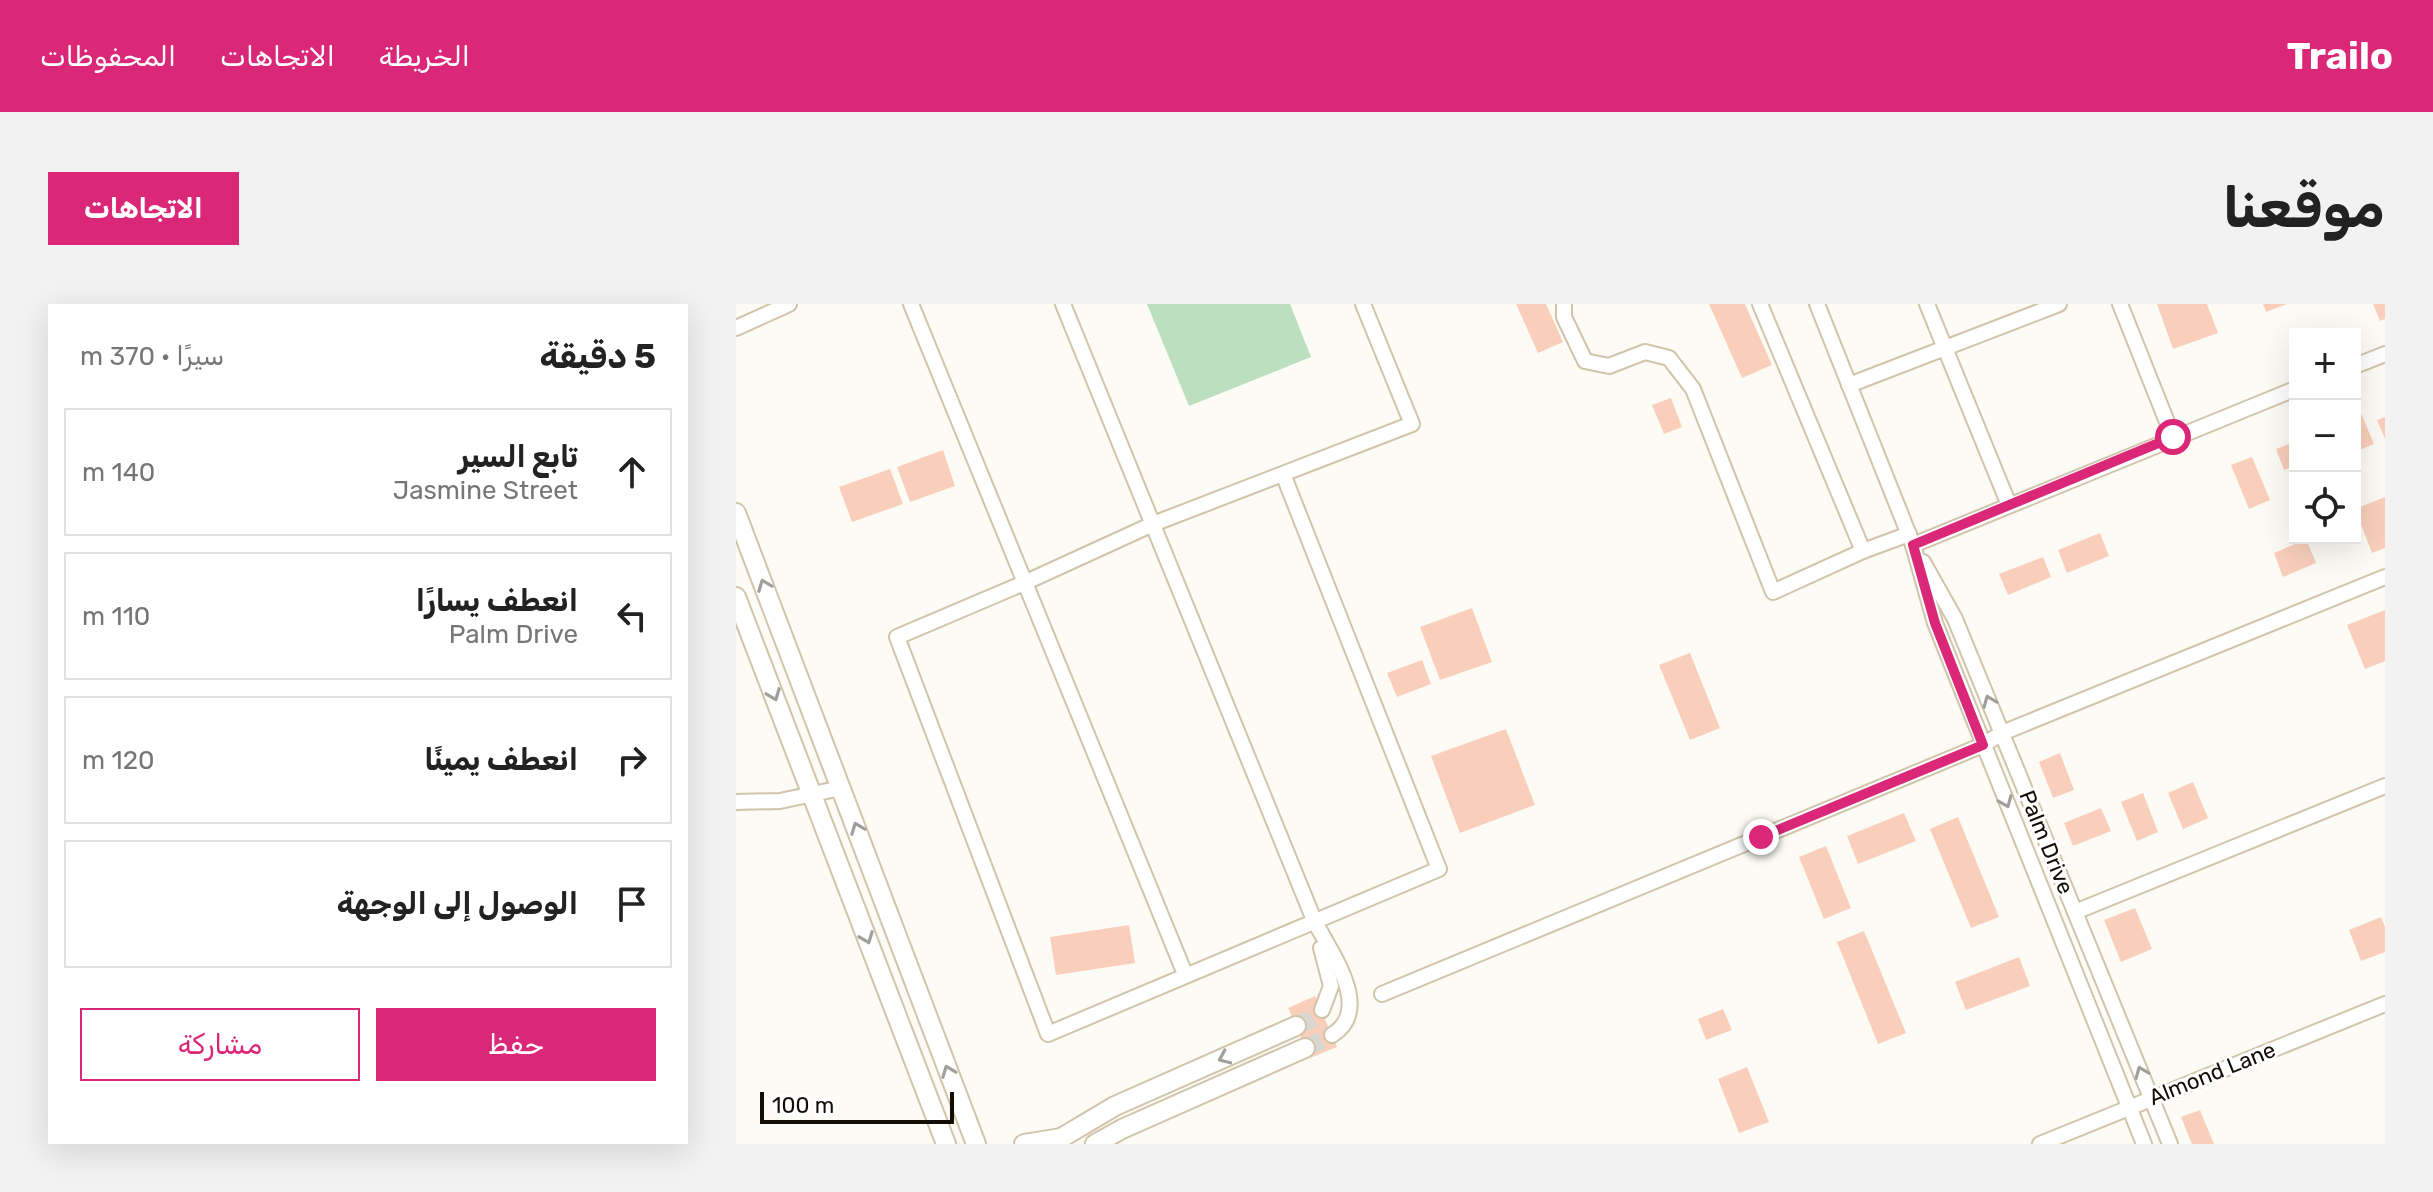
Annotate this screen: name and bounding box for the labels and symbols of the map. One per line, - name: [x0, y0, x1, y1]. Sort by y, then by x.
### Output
- route start: [2155, 419, 2191, 455]
- one-way arrow: [757, 579, 774, 593]
- one-way arrow: [764, 688, 781, 702]
- one-way arrow: [1983, 695, 1999, 709]
- street label: Palm Drive: [2014, 786, 2080, 898]
- one-way arrow: [1996, 794, 2013, 808]
- route end: [1743, 819, 1779, 855]
- one-way arrow: [850, 822, 866, 836]
- one-way arrow: [857, 930, 874, 944]
- street label: Almond Lane: [2145, 1036, 2279, 1111]
- one-way arrow: [1218, 1048, 1232, 1064]
- one-way arrow: [941, 1065, 958, 1079]
- one-way arrow: [2134, 1066, 2150, 1080]
- scale bar: [760, 1088, 954, 1124]

